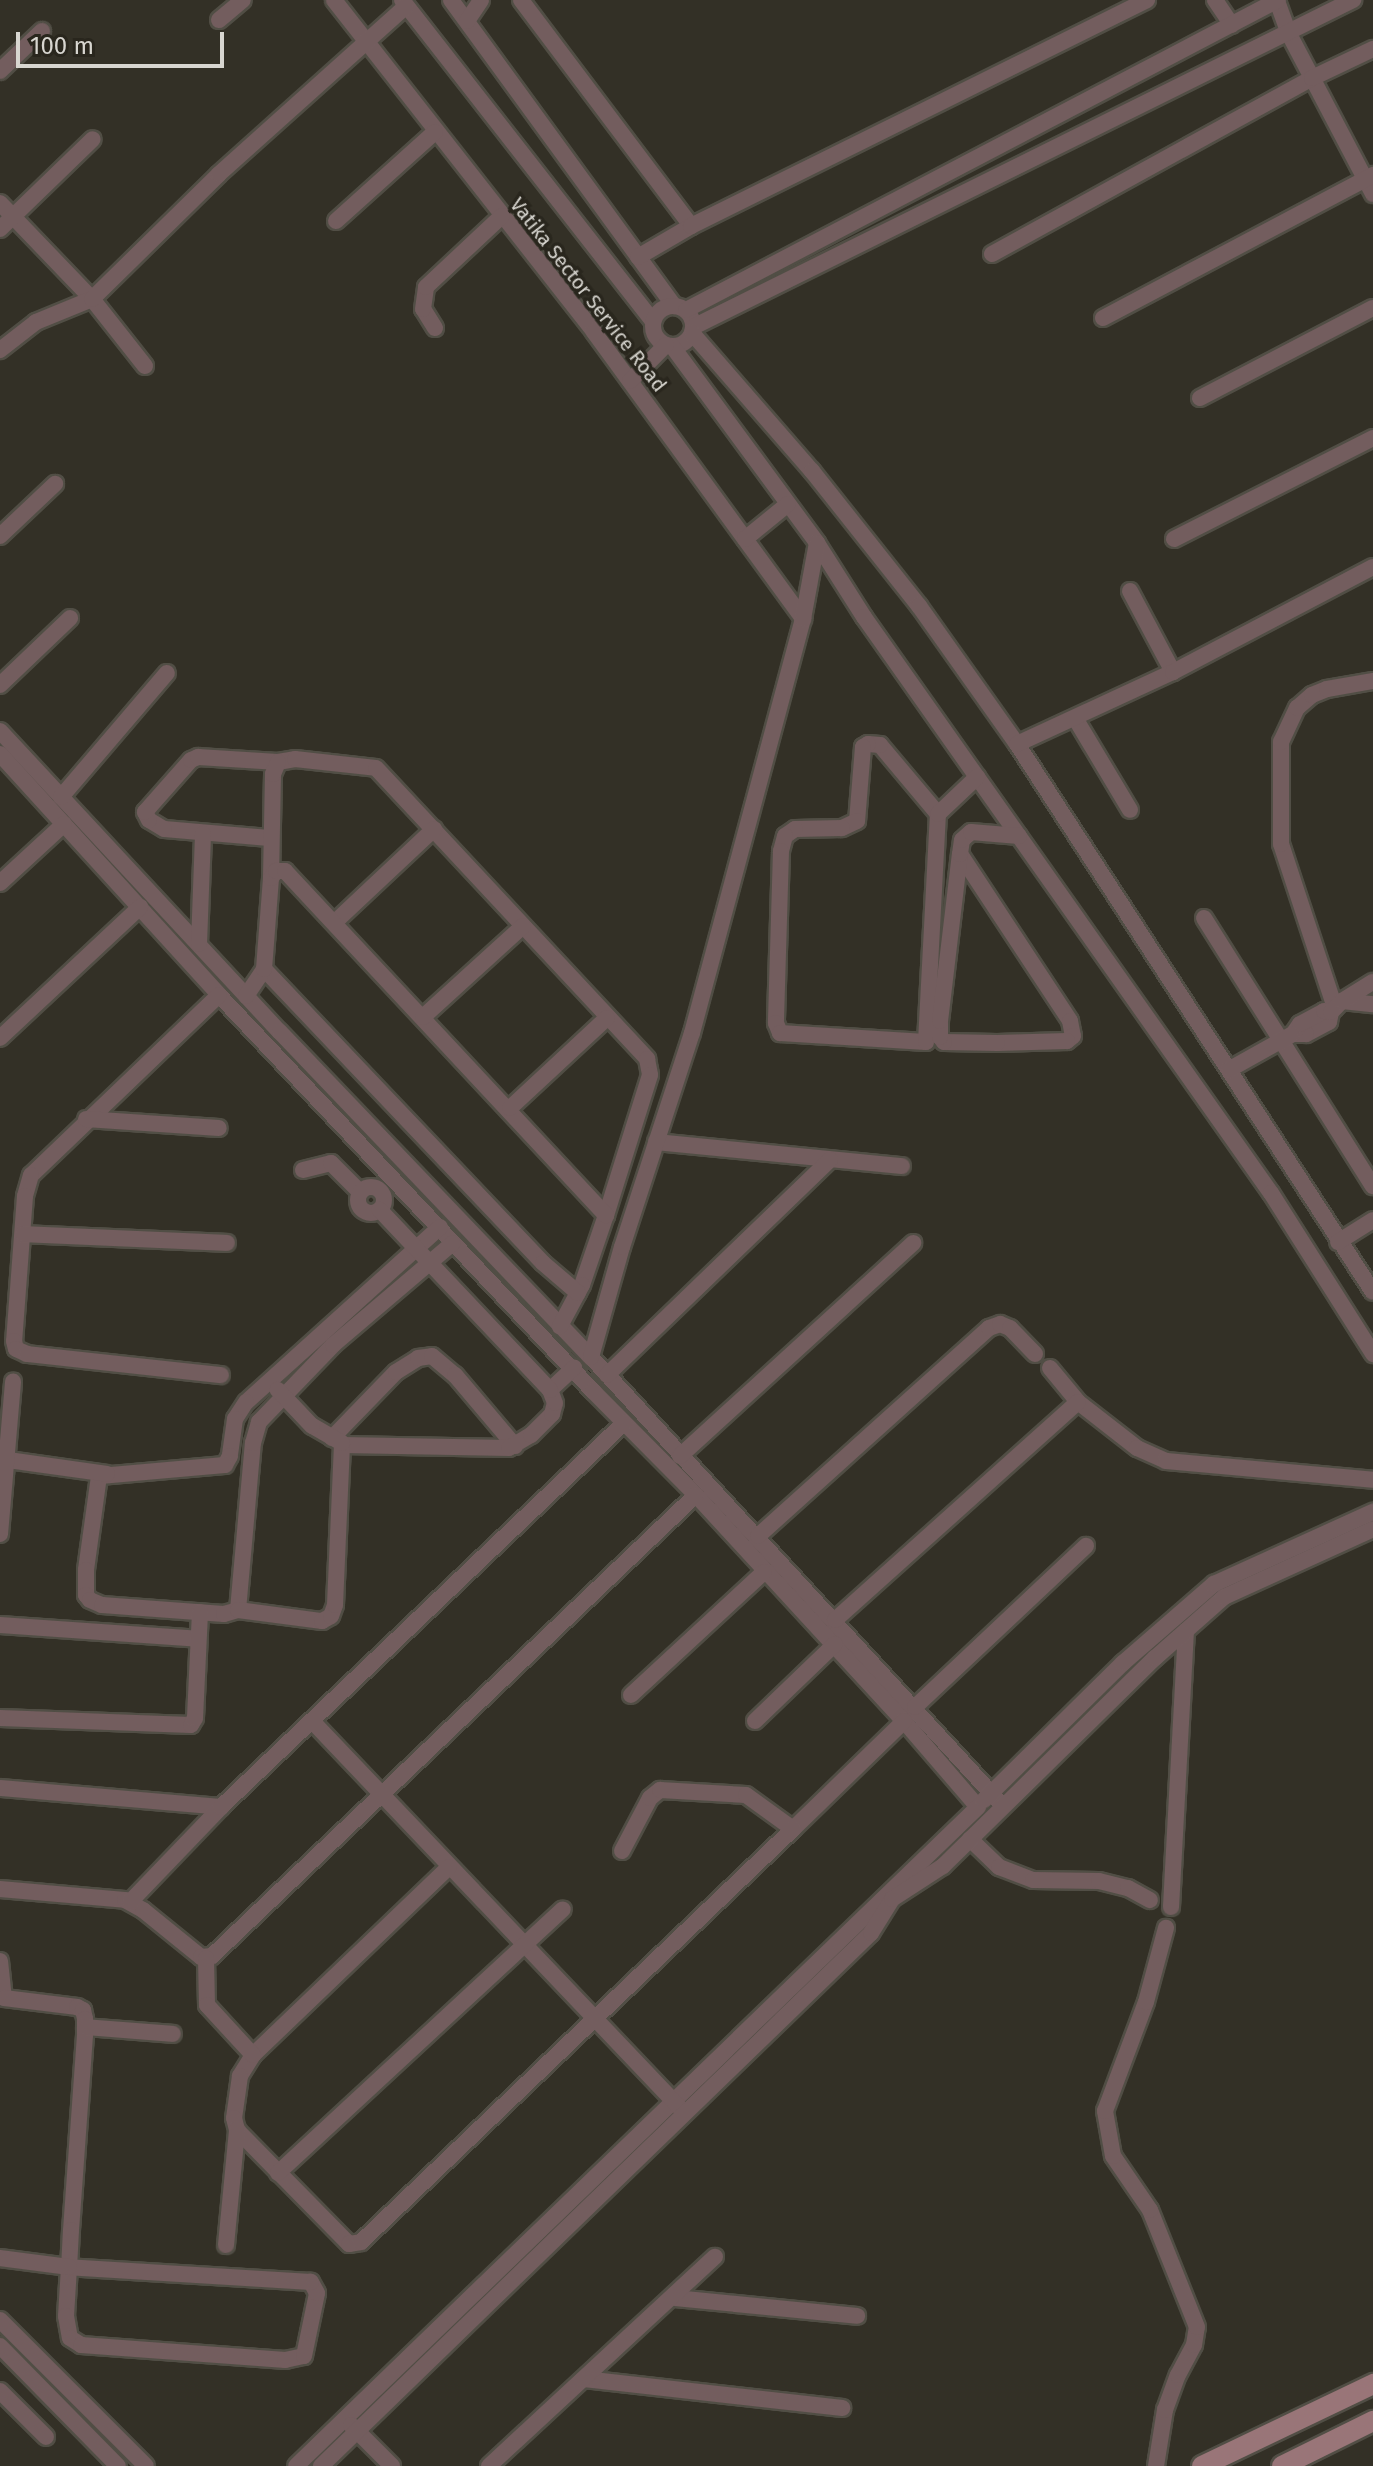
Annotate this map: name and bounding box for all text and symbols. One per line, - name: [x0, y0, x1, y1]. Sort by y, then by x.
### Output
- scale bar: [20, 16, 228, 66]
- text: 100 m: [30, 32, 94, 60]
- street label: Vatika Sector Service Road: [505, 193, 671, 397]

